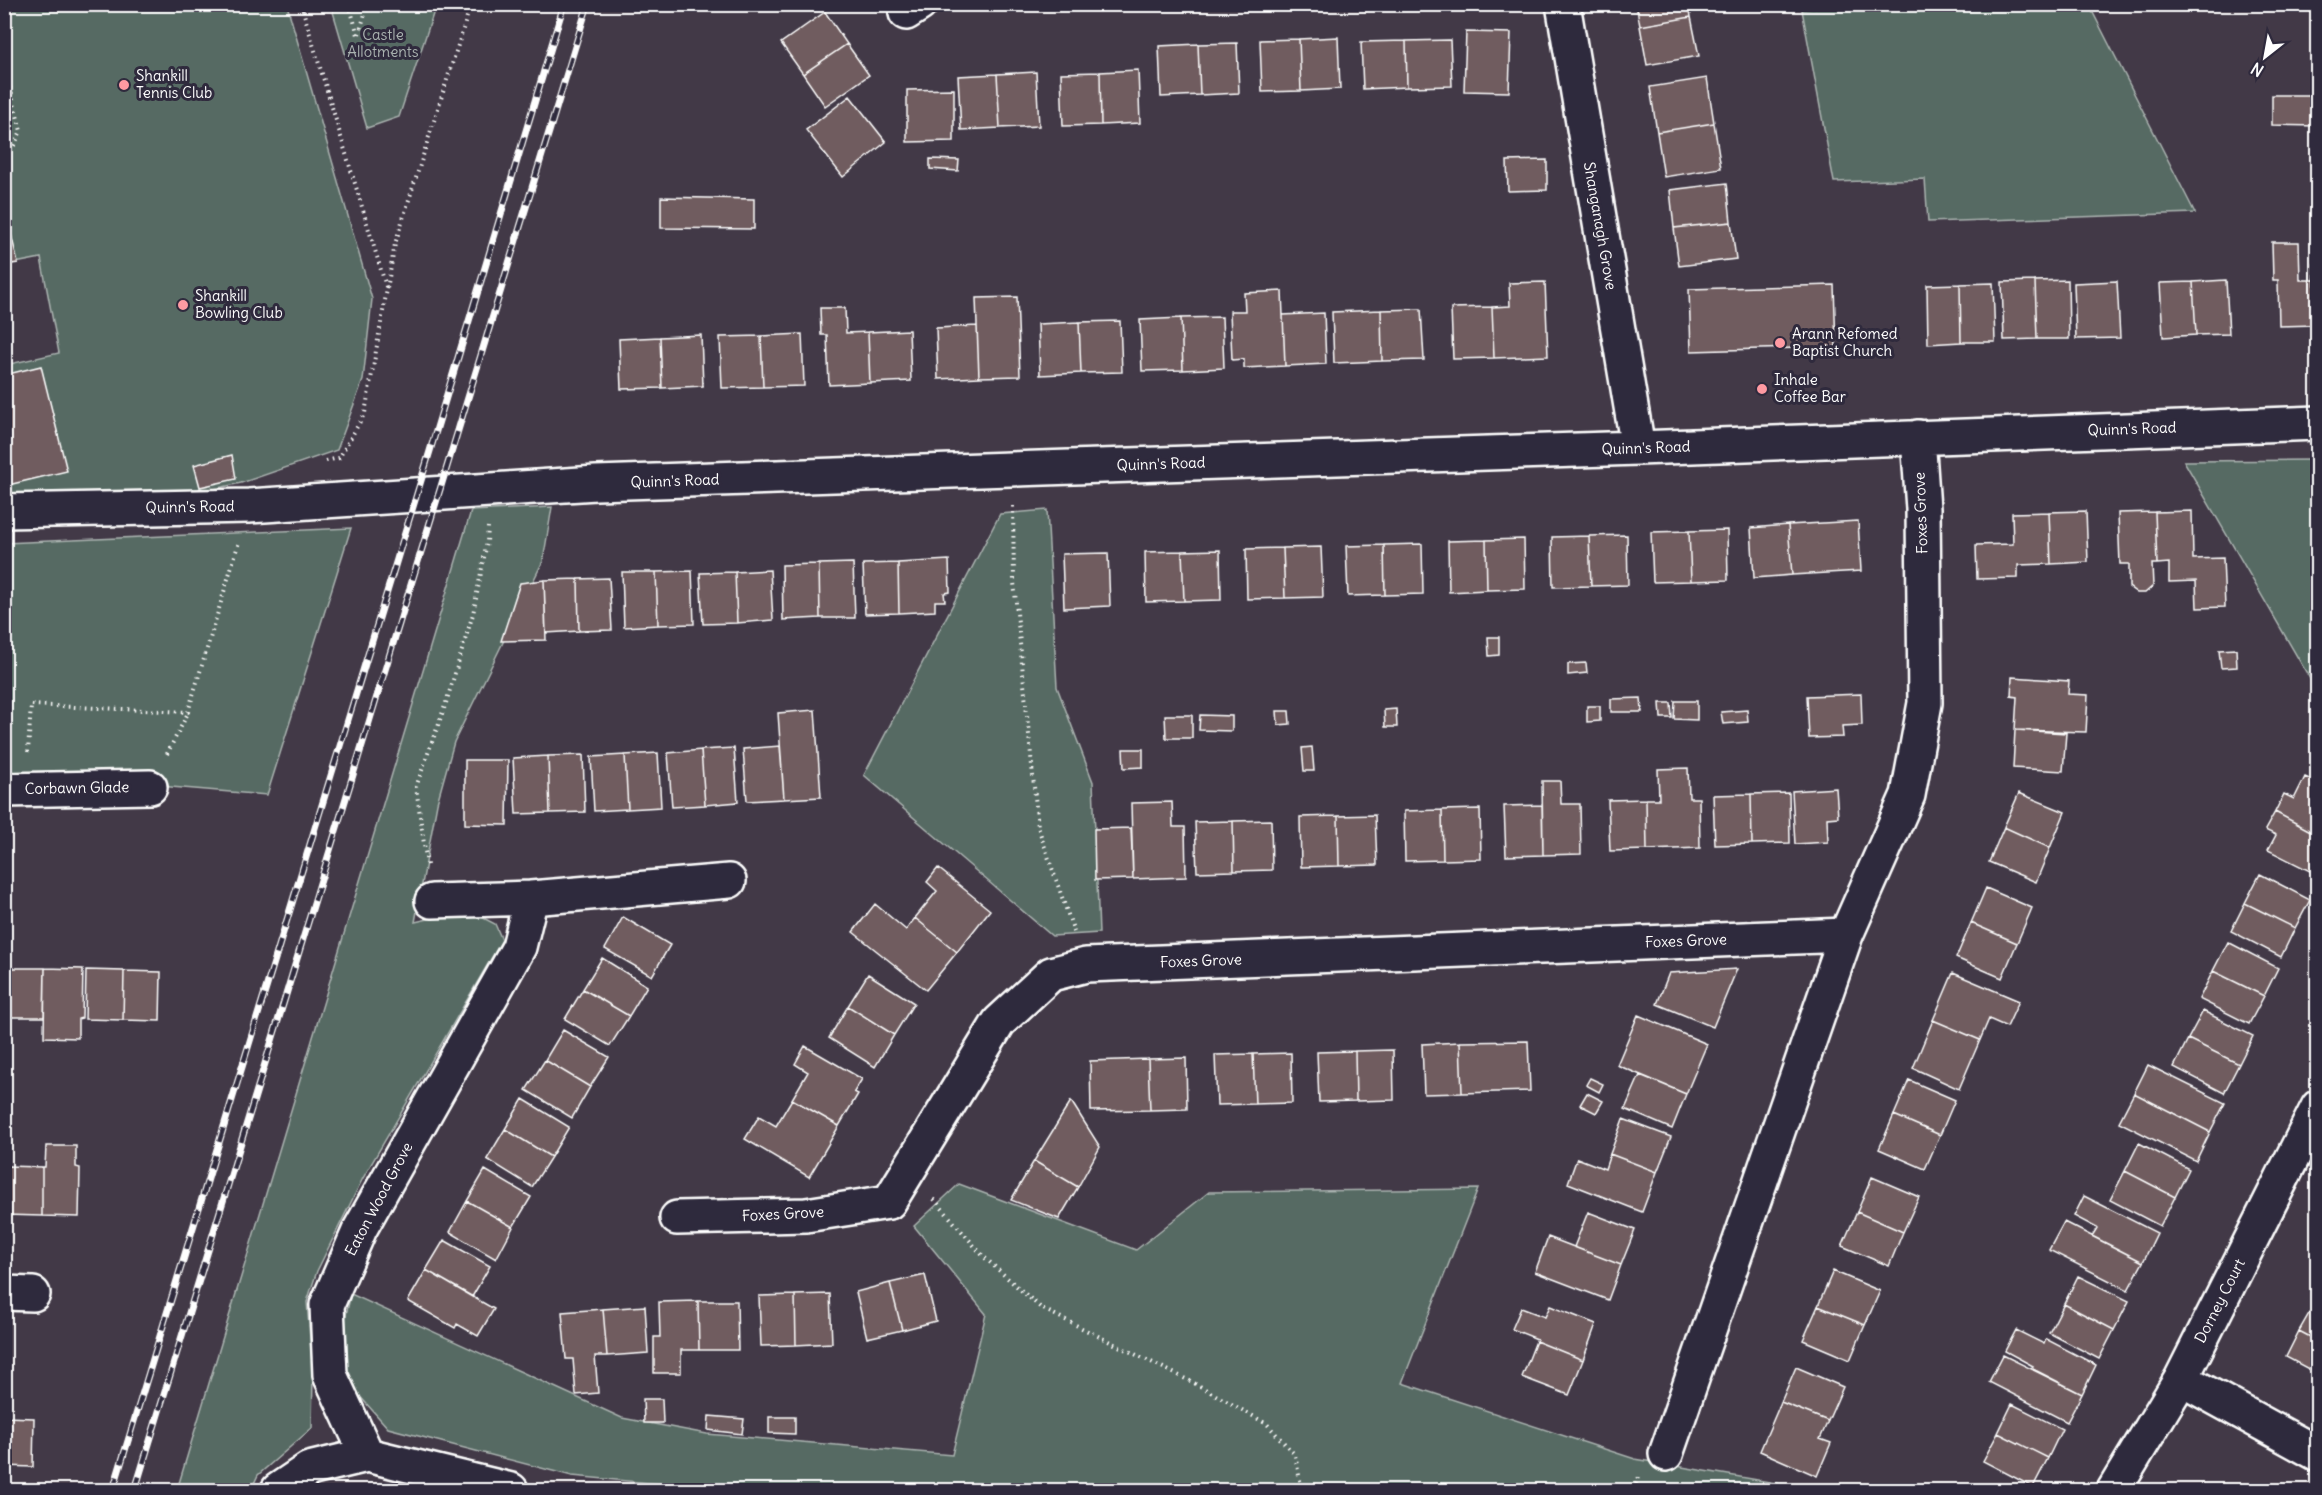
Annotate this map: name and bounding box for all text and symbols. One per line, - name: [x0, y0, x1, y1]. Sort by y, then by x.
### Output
- park label: Castle Allotments: [347, 25, 419, 61]
- north arrow: [2235, 27, 2295, 87]
- text: N: [2247, 58, 2267, 81]
- place label: Shankill Tennis Club: [136, 66, 212, 102]
- marker: Shankill Tennis Club: [117, 78, 131, 92]
- street label: Shanganagh Grove: [1580, 160, 1621, 291]
- place label: Shankill Bowling Club: [195, 286, 283, 322]
- marker: Shankill Bowling Club: [176, 298, 190, 312]
- place label: Arann Refomed Baptist Church: [1792, 324, 1898, 360]
- marker: Arann Refomed Baptist Church: [1773, 336, 1787, 350]
- place label: Inhale Coffee Bar: [1774, 370, 1846, 406]
- marker: Inhale Coffee Bar: [1755, 382, 1769, 396]
- street label: Quinn's Road: [2087, 417, 2177, 440]
- street label: Quinn's Road: [1601, 436, 1691, 459]
- street label: Quinn's Road: [1116, 452, 1206, 475]
- street label: Quinn's Road: [630, 469, 720, 492]
- street label: Foxes Grove: [1910, 472, 1931, 554]
- street label: Quinn's Road: [145, 496, 235, 517]
- street label: Corbawn Glade: [24, 777, 129, 798]
- street label: Foxes Grove: [1645, 930, 1727, 951]
- street label: Foxes Grove: [1160, 950, 1242, 971]
- street label: Eaton Wood Grove: [341, 1139, 416, 1259]
- street label: Foxes Grove: [742, 1202, 824, 1225]
- street label: Dorney Court: [2190, 1255, 2249, 1346]

